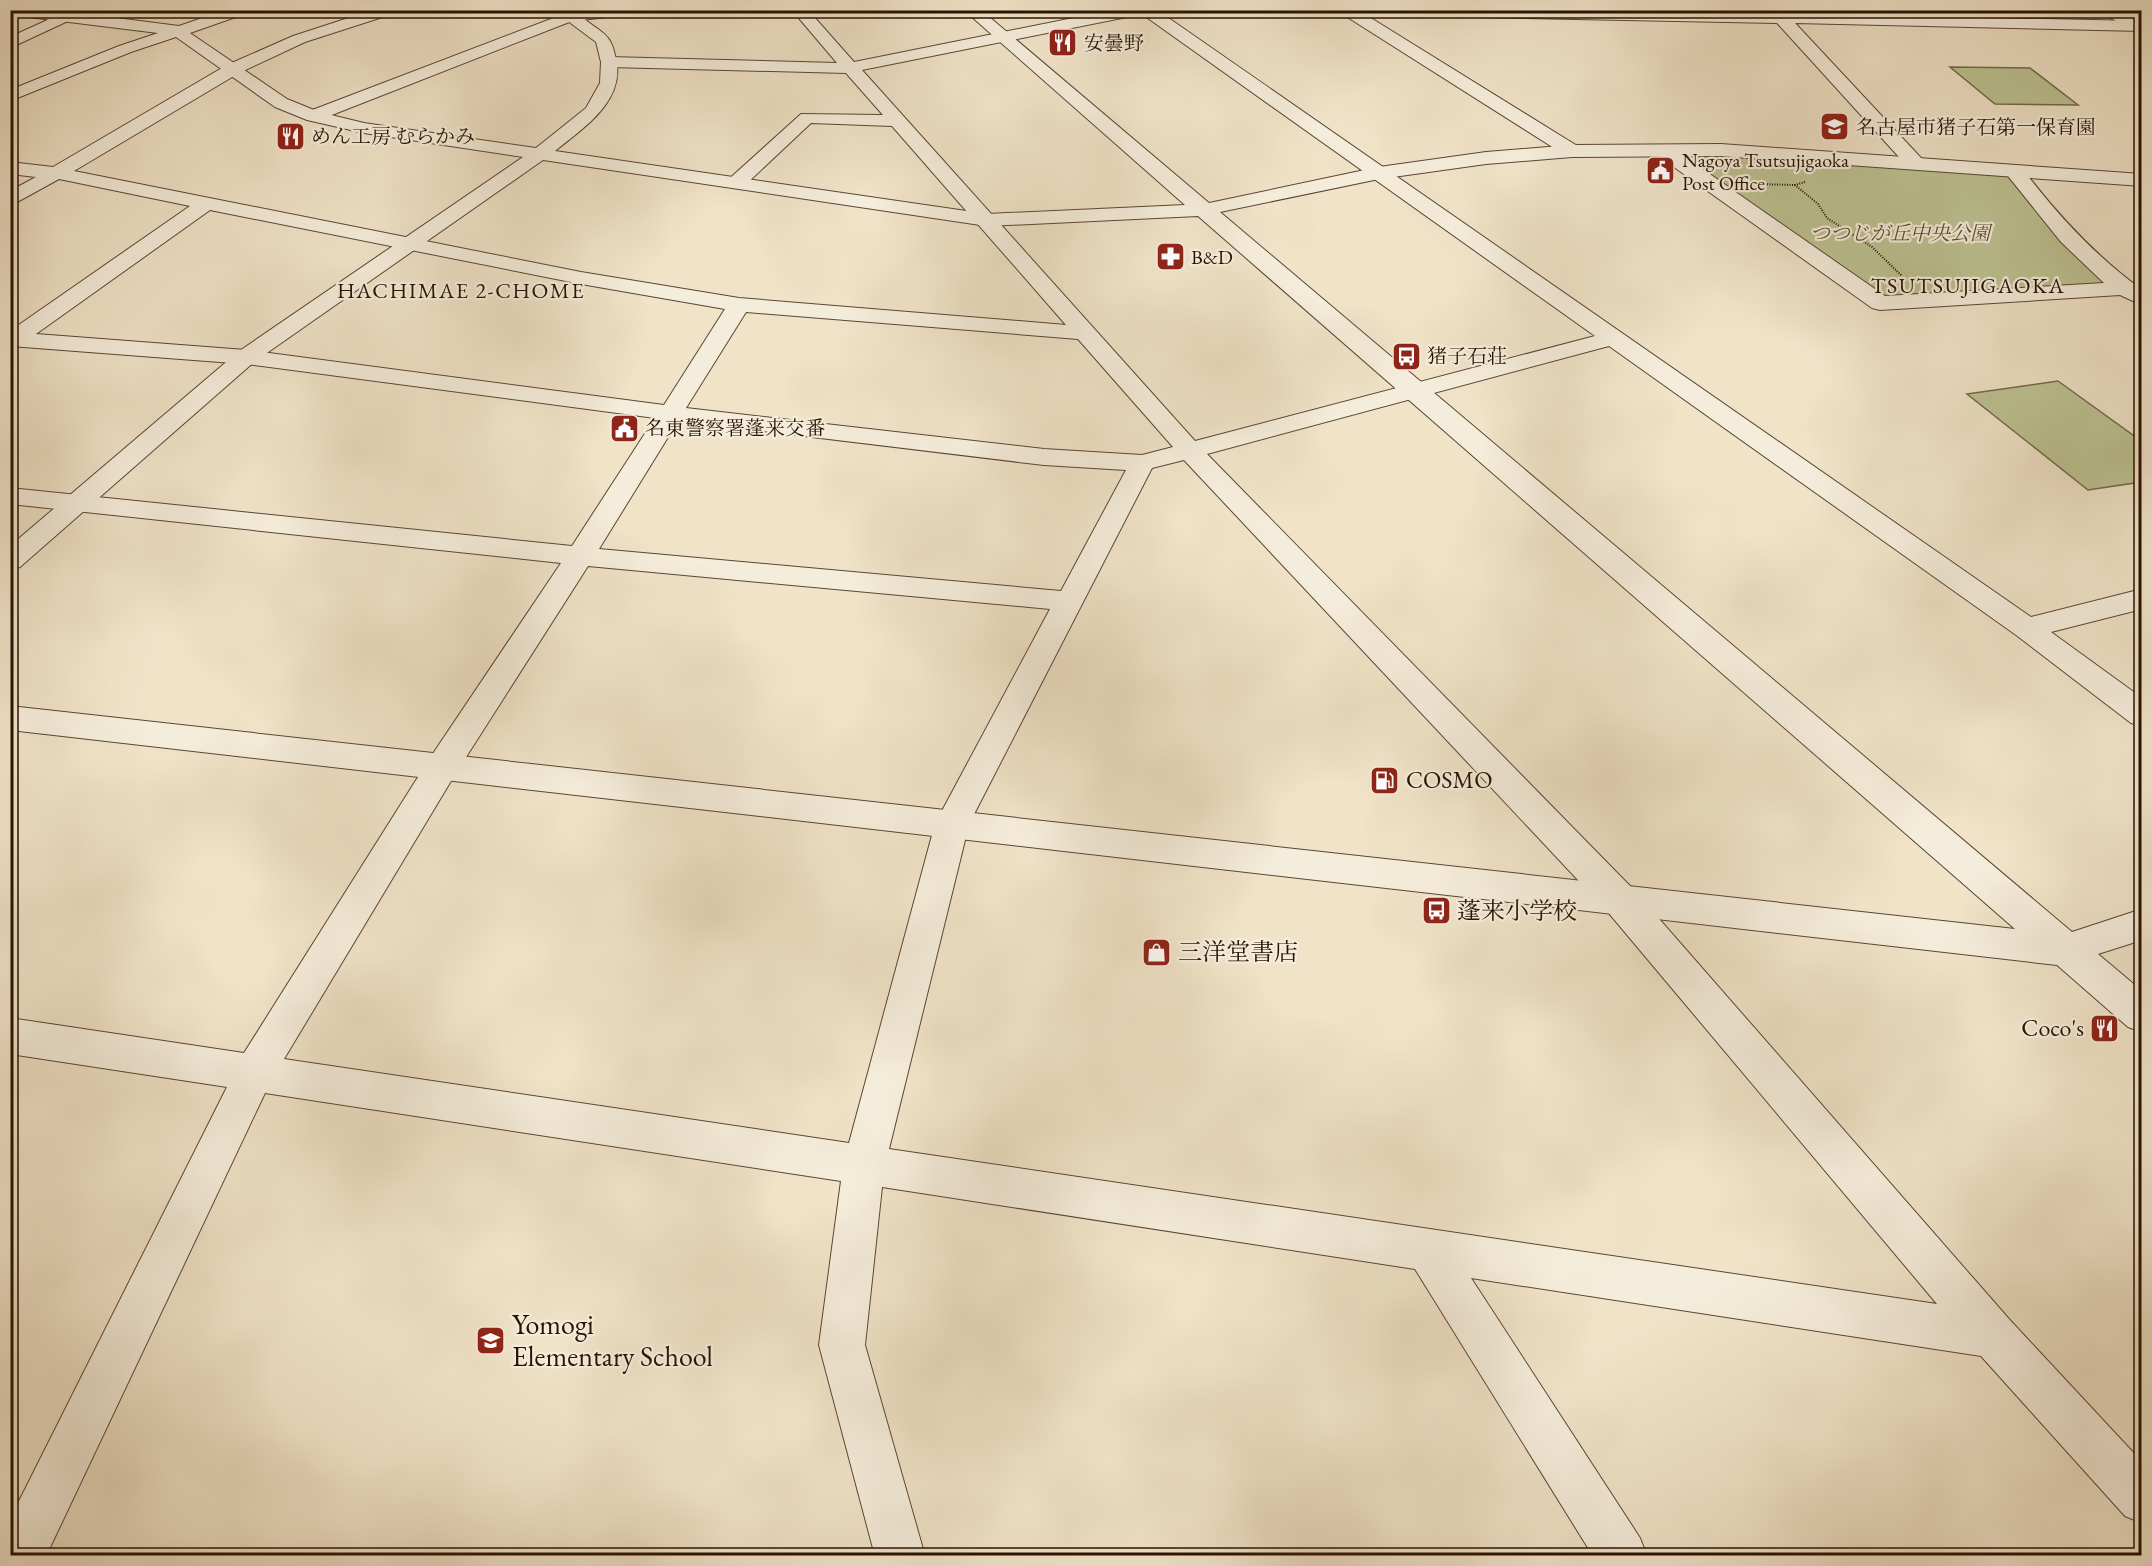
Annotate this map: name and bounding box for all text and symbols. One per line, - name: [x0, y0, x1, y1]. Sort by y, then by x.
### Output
- restaurant icon: 安曇野: [1047, 27, 1079, 59]
- place label: 安曇野: [1084, 30, 1144, 56]
- school or university icon: 名古屋市猪子石第一保育園: [1819, 111, 1851, 143]
- place label: 名古屋市猪子石第一保育園: [1856, 114, 2096, 140]
- restaurant icon: めん工房 むらかみ: [274, 120, 306, 152]
- place label: めん工房 むらかみ: [311, 123, 475, 149]
- place label: Nagoya Tsutsujigaoka Post Office: [1682, 147, 1849, 196]
- public building icon: Nagoya Tsutsujigaoka Post Office: [1645, 155, 1677, 187]
- park label: つつじが丘中央公園: [1810, 220, 1993, 246]
- pharmacy icon: B&D: [1154, 241, 1186, 273]
- place label: B&D: [1191, 244, 1233, 270]
- district label: TSUTSUJIGAOKA: [1871, 271, 2065, 300]
- district label: HACHIMAE 2-CHOME: [337, 276, 585, 305]
- bus stop icon: 猪子石荘: [1390, 340, 1422, 372]
- place label: 猪子石荘: [1427, 343, 1507, 369]
- public building icon: 名東警察署蓬来交番: [608, 412, 640, 444]
- place label: 名東警察署蓬来交番: [645, 415, 825, 441]
- fuel station icon: COSMO: [1369, 764, 1401, 796]
- place label: COSMO: [1406, 764, 1492, 795]
- bus stop icon: 蓬来小学校: [1420, 895, 1452, 927]
- place label: 蓬来小学校: [1457, 895, 1577, 926]
- shop icon: 三洋堂書店: [1141, 936, 1173, 968]
- place label: 三洋堂書店: [1178, 936, 1298, 967]
- place label: Coco's: [2021, 1012, 2084, 1043]
- restaurant icon: Coco's: [2089, 1012, 2121, 1044]
- place label: Yomogi Elementary School: [512, 1306, 713, 1374]
- school or university icon: Yomogi Elementary School: [475, 1324, 507, 1356]

